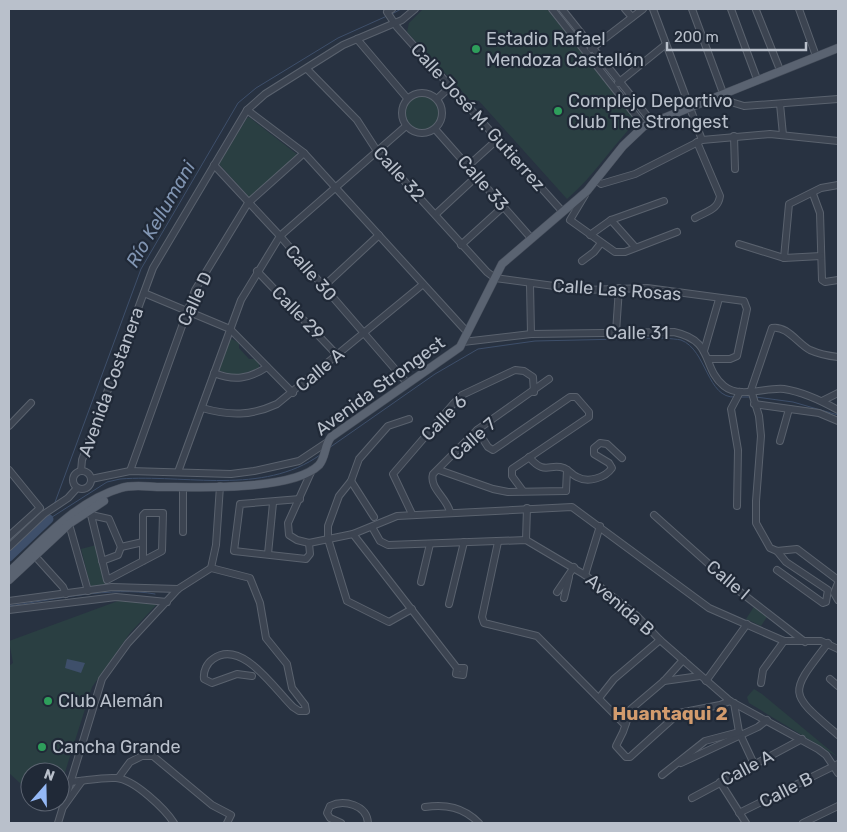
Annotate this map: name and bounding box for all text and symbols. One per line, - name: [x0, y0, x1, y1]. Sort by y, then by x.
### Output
- scale bar: [667, 20, 806, 52]
- place label: Estadio Rafael Mendoza Castellón: [486, 28, 644, 71]
- text: 200 m: [674, 28, 719, 46]
- street label: Calle José M. Gutierrez: [406, 39, 550, 195]
- marker: Estadio Rafael Mendoza Castellón: [470, 43, 482, 55]
- place label: Complejo Deportivo Club The Strongest: [568, 90, 733, 133]
- marker: Complejo Deportivo Club The Strongest: [552, 105, 564, 117]
- street label: Calle 32: [369, 142, 429, 206]
- street label: Calle 33: [453, 151, 513, 215]
- water label: Río Kellumani: [121, 157, 200, 271]
- street label: Calle 30: [281, 240, 341, 306]
- street label: Calle D: [173, 268, 217, 330]
- street label: Calle Las Rosas: [552, 275, 682, 305]
- street label: Calle 29: [267, 281, 329, 345]
- street label: Avenida Costanera: [74, 304, 148, 460]
- street label: Calle 31: [605, 322, 669, 344]
- street label: Avenida Strongest: [311, 332, 449, 440]
- street label: Calle A: [291, 343, 349, 397]
- street label: Calle 6: [416, 390, 472, 446]
- street label: Calle 7: [445, 413, 501, 465]
- street label: Calle I: [702, 555, 754, 605]
- street label: Avenida B: [581, 569, 659, 641]
- place label: Club Alemán: [58, 690, 163, 712]
- marker: Club Alemán: [42, 695, 54, 707]
- district label: Huantaqui 2: [612, 702, 728, 725]
- place label: Cancha Grande: [52, 736, 181, 758]
- marker: Cancha Grande: [36, 741, 48, 753]
- street label: Calle A: [717, 745, 777, 791]
- north arrow: [20, 762, 70, 812]
- text: N: [42, 766, 57, 785]
- street label: Calle B: [756, 767, 816, 813]

